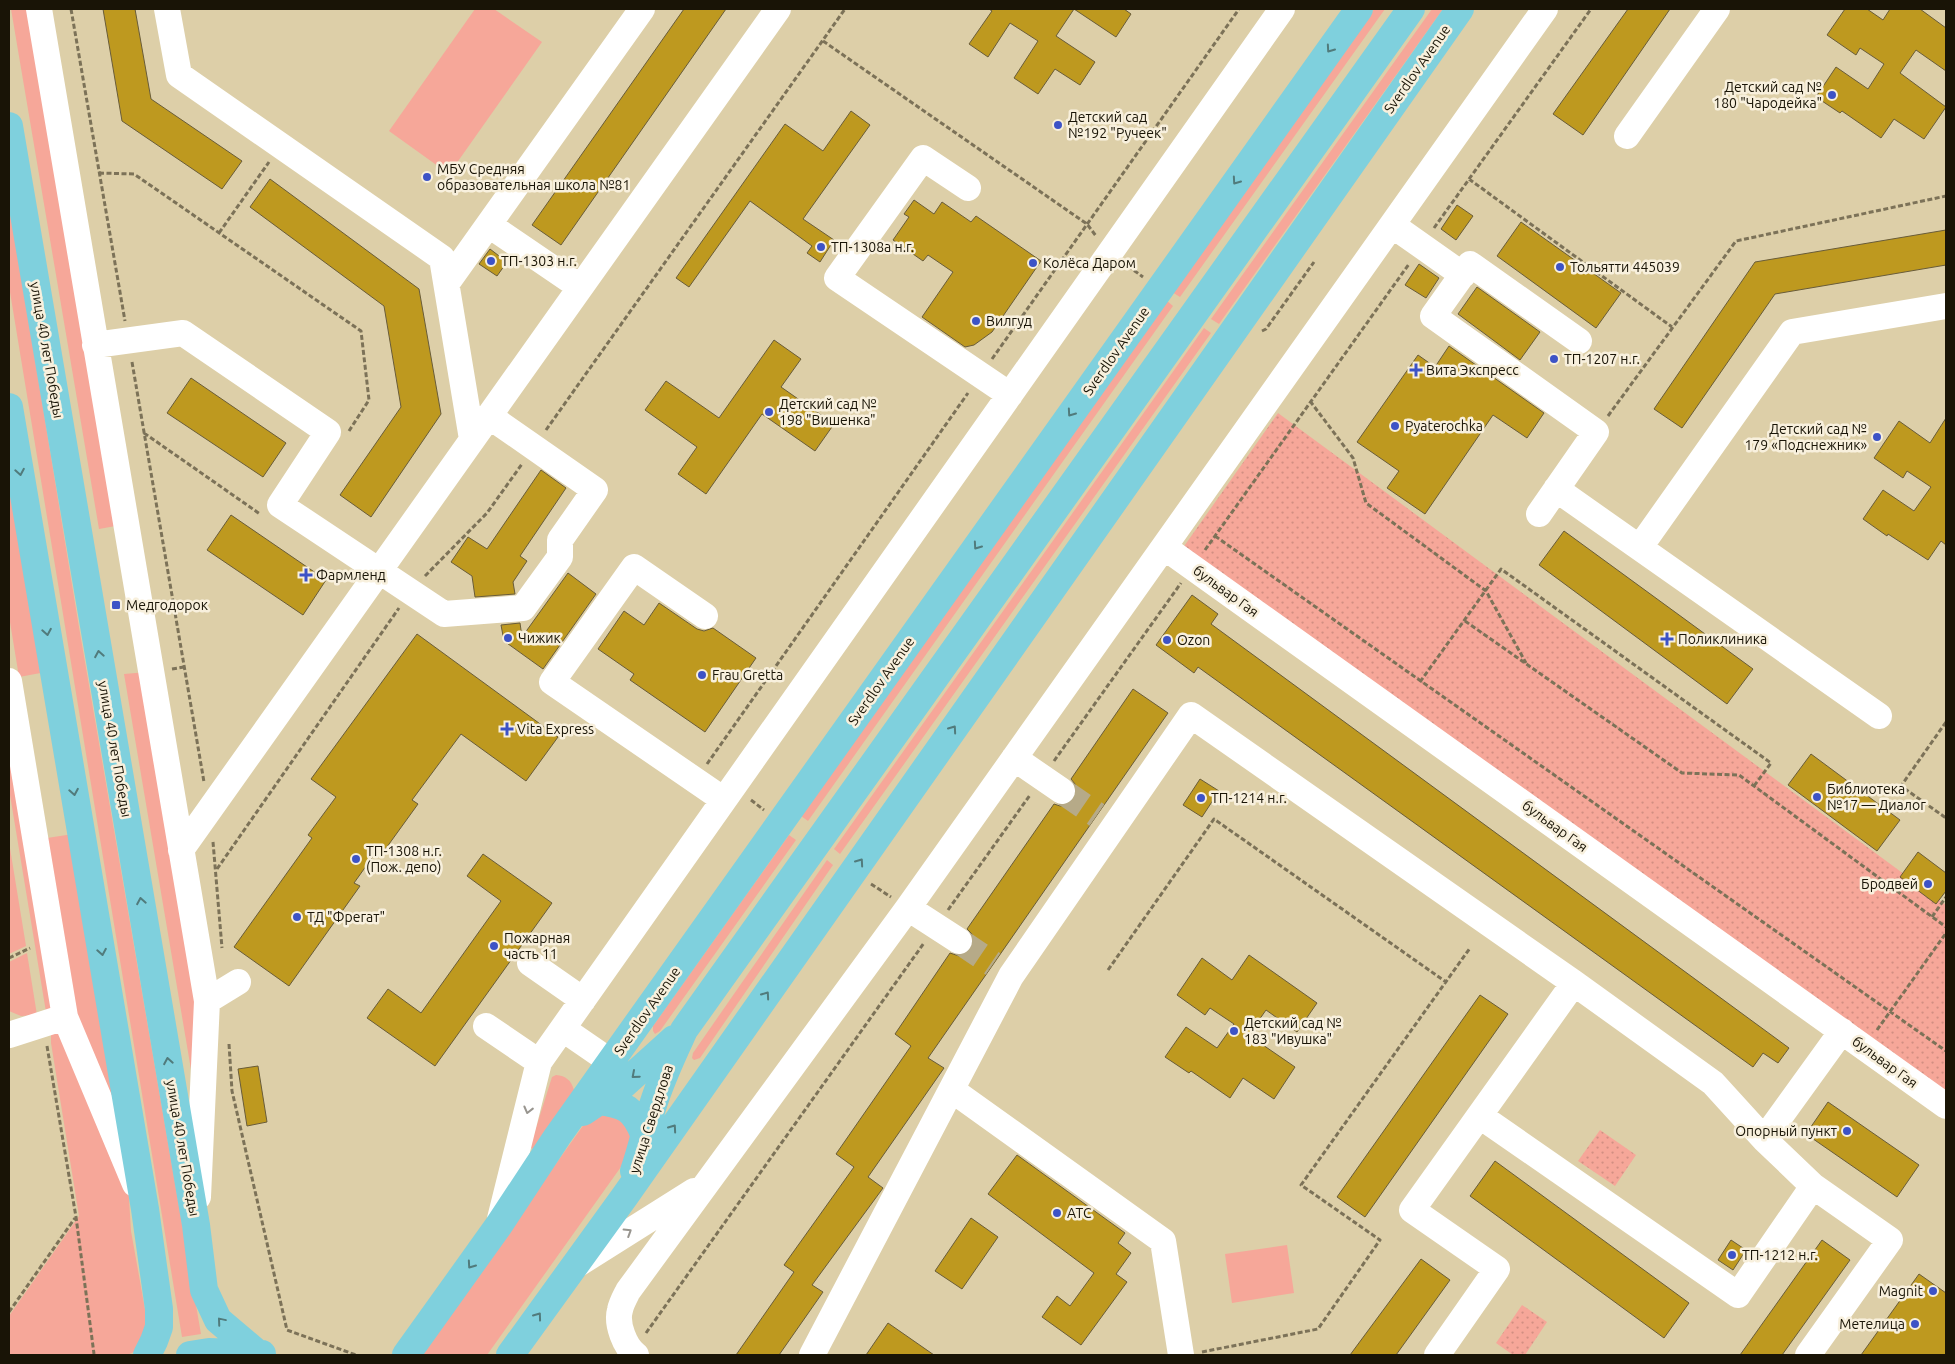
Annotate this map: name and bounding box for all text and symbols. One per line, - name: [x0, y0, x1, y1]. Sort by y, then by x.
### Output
- street label: Sverdlov Avenue: [1381, 22, 1453, 116]
- one-way arrow: [1327, 43, 1336, 52]
- place label: Детский сад № 180 "Чародейка": [1713, 79, 1822, 111]
- marker: Детский сад № 180 "Чародейка": [1826, 89, 1838, 101]
- place label: Детский сад №192 "Ручеек": [1068, 109, 1167, 141]
- marker: Детский сад №192 "Ручеек": [1052, 119, 1064, 131]
- place label: МБУ Средняя образовательная школа №81: [437, 161, 630, 193]
- marker: МБУ Средняя образовательная школа №81: [421, 171, 433, 183]
- one-way arrow: [1233, 175, 1242, 185]
- place label: ТП-1308а н.г.: [831, 239, 914, 255]
- marker: ТП-1308а н.г.: [815, 241, 827, 253]
- place label: ТП-1303 н.г.: [501, 253, 577, 269]
- marker: ТП-1303 н.г.: [485, 255, 497, 267]
- place label: Колёса Даром: [1043, 255, 1136, 271]
- marker: Колёса Даром: [1027, 257, 1039, 269]
- place label: Тольятти 445039: [1570, 259, 1680, 275]
- marker: Тольятти 445039: [1554, 261, 1566, 273]
- street label: улица 40 лет Победы: [27, 281, 67, 419]
- street label: Sverdlov Avenue: [1080, 304, 1152, 398]
- place label: Вилгуд: [986, 313, 1032, 329]
- marker: Вилгуд: [970, 315, 982, 327]
- place label: ТП-1207 н.г.: [1564, 351, 1640, 367]
- marker: ТП-1207 н.г.: [1548, 353, 1560, 365]
- place label: Вита Экспресс: [1426, 362, 1519, 378]
- marker: Вита Экспресс: [1410, 364, 1422, 376]
- place label: Детский сад № 198 "Вишенка": [779, 396, 877, 428]
- marker: Детский сад № 198 "Вишенка": [763, 406, 775, 418]
- one-way arrow: [1068, 407, 1077, 417]
- place label: Pyaterochka: [1405, 418, 1483, 434]
- marker: Pyaterochka: [1389, 420, 1401, 432]
- place label: Детский сад № 179 «Подснежник»: [1744, 421, 1867, 453]
- marker: Детский сад № 179 «Подснежник»: [1871, 431, 1883, 443]
- one-way arrow: [14, 468, 24, 476]
- one-way arrow: [974, 540, 983, 550]
- street label: бульвар Гая: [1190, 562, 1262, 620]
- place label: Фармленд: [316, 567, 386, 583]
- marker: Фармленд: [300, 569, 312, 581]
- place label: Медгодорок: [126, 597, 208, 613]
- marker: Медгодорок: [110, 599, 122, 611]
- one-way arrow: [42, 628, 52, 636]
- place label: Чижик: [518, 630, 561, 646]
- place label: Поликлиника: [1678, 631, 1767, 647]
- marker: Чижик: [502, 632, 514, 644]
- place label: Ozon: [1177, 632, 1210, 648]
- marker: Поликлиника: [1660, 632, 1674, 646]
- street label: Sverdlov Avenue: [845, 634, 917, 728]
- marker: Ozon: [1161, 634, 1173, 646]
- one-way arrow: [94, 650, 105, 658]
- place label: Frau Gretta: [712, 667, 783, 683]
- marker: Frau Gretta: [696, 669, 708, 681]
- street label: улица 40 лет Победы: [95, 680, 135, 818]
- place label: Vita Express: [517, 721, 594, 737]
- marker: Vita Express: [501, 723, 513, 735]
- one-way arrow: [947, 725, 956, 735]
- place label: Библиотека №17 — Диалог: [1827, 781, 1926, 813]
- one-way arrow: [69, 788, 79, 797]
- place label: ТП-1214 н.г.: [1211, 790, 1287, 806]
- marker: Библиотека №17 — Диалог: [1811, 791, 1823, 803]
- marker: ТП-1214 н.г.: [1195, 792, 1207, 804]
- street label: бульвар Гая: [1519, 797, 1591, 855]
- place label: ТП-1308 н.г. (Пож. депо): [366, 843, 442, 875]
- marker: ТП-1308 н.г. (Пож. депо): [350, 853, 362, 865]
- one-way arrow: [854, 858, 863, 868]
- place label: Бродвей: [1861, 876, 1918, 892]
- marker: Бродвей: [1922, 878, 1934, 890]
- one-way arrow: [137, 896, 147, 905]
- place label: ТД "Фрегат": [307, 909, 385, 925]
- marker: ТД "Фрегат": [291, 911, 303, 923]
- place label: Пожарная часть 11: [504, 930, 570, 962]
- marker: Пожарная часть 11: [488, 940, 500, 952]
- one-way arrow: [96, 948, 106, 957]
- street label: Sverdlov Avenue: [611, 964, 683, 1058]
- one-way arrow: [760, 991, 769, 1000]
- place label: Детский сад № 183 "Ивушка": [1244, 1015, 1342, 1047]
- marker: Детский сад № 183 "Ивушка": [1228, 1025, 1240, 1037]
- street label: бульвар Гая: [1849, 1033, 1921, 1091]
- one-way arrow: [164, 1057, 174, 1065]
- street label: улица Свердлова: [626, 1063, 676, 1175]
- one-way arrow: [632, 1069, 641, 1078]
- street label: улица 40 лет Победы: [163, 1079, 203, 1217]
- one-way arrow: [523, 1105, 534, 1114]
- place label: Опорный пункт: [1735, 1123, 1837, 1139]
- one-way arrow: [667, 1124, 676, 1133]
- marker: Опорный пункт: [1841, 1125, 1853, 1137]
- place label: АТС: [1067, 1205, 1092, 1221]
- marker: АТС: [1051, 1207, 1063, 1219]
- one-way arrow: [623, 1229, 632, 1239]
- place label: ТП-1212 н.г.: [1742, 1247, 1818, 1263]
- marker: ТП-1212 н.г.: [1726, 1249, 1738, 1261]
- one-way arrow: [468, 1259, 477, 1268]
- place label: Magnit: [1879, 1283, 1923, 1299]
- marker: Magnit: [1927, 1285, 1939, 1297]
- one-way arrow: [532, 1312, 541, 1322]
- place label: Метелица: [1839, 1316, 1905, 1332]
- one-way arrow: [218, 1317, 227, 1326]
- marker: Метелица: [1909, 1318, 1921, 1330]

